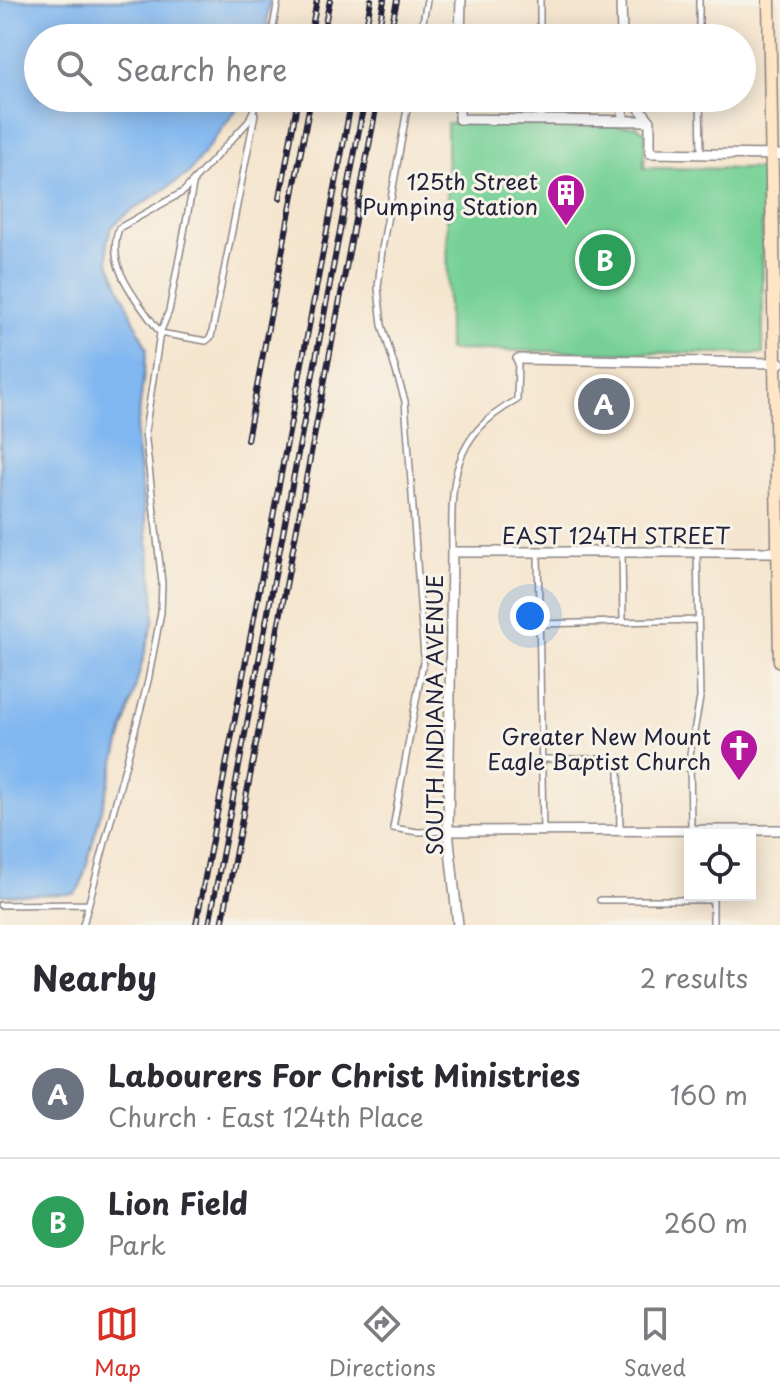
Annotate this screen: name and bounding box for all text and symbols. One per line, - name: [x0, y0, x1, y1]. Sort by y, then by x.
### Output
- search box: [24, 24, 756, 112]
- icon: search: [52, 46, 96, 90]
- text: Search here: [116, 46, 288, 91]
- place label: 125th Street Pumping Station: [362, 164, 538, 222]
- building icon: 125th Street Pumping Station: [545, 172, 587, 227]
- pin: B: [579, 230, 631, 290]
- pin: A: [578, 374, 630, 434]
- street label: EAST 124TH STREET: [502, 518, 730, 551]
- street label: SOUTH INDIANA AVENUE: [417, 574, 450, 856]
- your location: [510, 596, 550, 636]
- place label: Greater New Mount Eagle Baptist Church: [488, 719, 711, 777]
- church icon: Greater New Mount Eagle Baptist Church: [718, 727, 760, 782]
- map controls: [684, 829, 756, 901]
- button: locate: [684, 829, 756, 901]
- text: Nearby: [32, 951, 157, 1003]
- text: 2 results: [640, 958, 748, 997]
- text: Labourers For Christ Ministries: [108, 1052, 580, 1097]
- text: A: [48, 1075, 68, 1114]
- text: 160 m: [670, 1075, 748, 1114]
- text: Church · East 124th Place: [108, 1097, 424, 1136]
- text: Lion Field: [108, 1180, 248, 1225]
- text: B: [49, 1203, 67, 1242]
- text: 260 m: [664, 1203, 748, 1242]
- text: Park: [108, 1225, 166, 1264]
- tab: Map: [94, 1302, 141, 1383]
- tab: Directions: [329, 1302, 436, 1383]
- tab: Saved: [624, 1302, 686, 1383]

